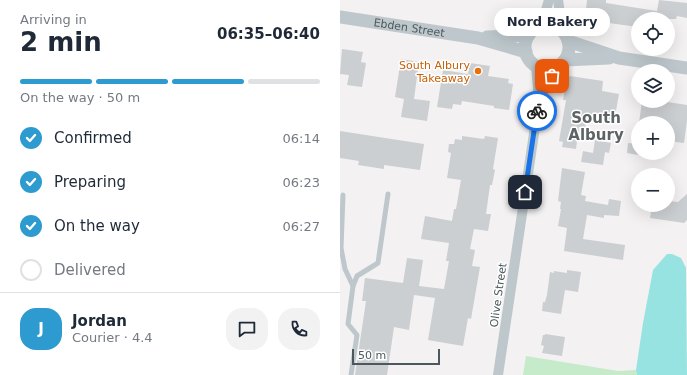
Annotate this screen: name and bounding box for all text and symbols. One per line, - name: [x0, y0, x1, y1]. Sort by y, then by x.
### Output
- callout: Nord Bakery: [494, 8, 610, 36]
- text: Arriving in: [20, 12, 87, 27]
- map controls: [631, 12, 675, 212]
- button: locate: [631, 12, 675, 56]
- text: Nord Bakery: [507, 14, 597, 29]
- street label: Ebden Street: [373, 16, 446, 40]
- text: 06:35–06:40: [217, 25, 320, 43]
- text: 2 min: [20, 27, 102, 57]
- place label: South Albury Takeaway: [399, 59, 470, 85]
- pin: [535, 59, 569, 93]
- button: layers: [631, 64, 675, 108]
- icon: bag: [541, 65, 563, 87]
- marker: South Albury Takeaway: [473, 66, 483, 76]
- text: On the way · 50 m: [20, 90, 140, 105]
- courier: [517, 91, 557, 131]
- icon: bike: [526, 100, 548, 122]
- district label: South Albury: [568, 109, 624, 144]
- button: +: [631, 116, 675, 160]
- icon: check: [20, 127, 42, 149]
- text: Confirmed: [54, 129, 132, 147]
- text: 06:14: [283, 131, 320, 146]
- button: −: [631, 168, 675, 212]
- icon: check: [20, 171, 42, 193]
- text: Preparing: [54, 173, 126, 191]
- text: 06:23: [283, 175, 320, 190]
- pin: [508, 175, 542, 209]
- icon: home: [514, 181, 536, 203]
- icon: check: [20, 215, 42, 237]
- text: On the way: [54, 217, 140, 235]
- text: 06:27: [283, 219, 320, 234]
- text: Delivered: [54, 261, 126, 279]
- street label: Olive Street: [488, 261, 510, 328]
- button: chat: [226, 308, 268, 350]
- button: phone: [278, 308, 320, 350]
- text: Jordan: [72, 312, 127, 330]
- text: J: [38, 320, 44, 338]
- text: Courier · 4.4: [72, 330, 153, 345]
- scale bar: [352, 347, 440, 366]
- text: 50 m: [358, 349, 386, 362]

